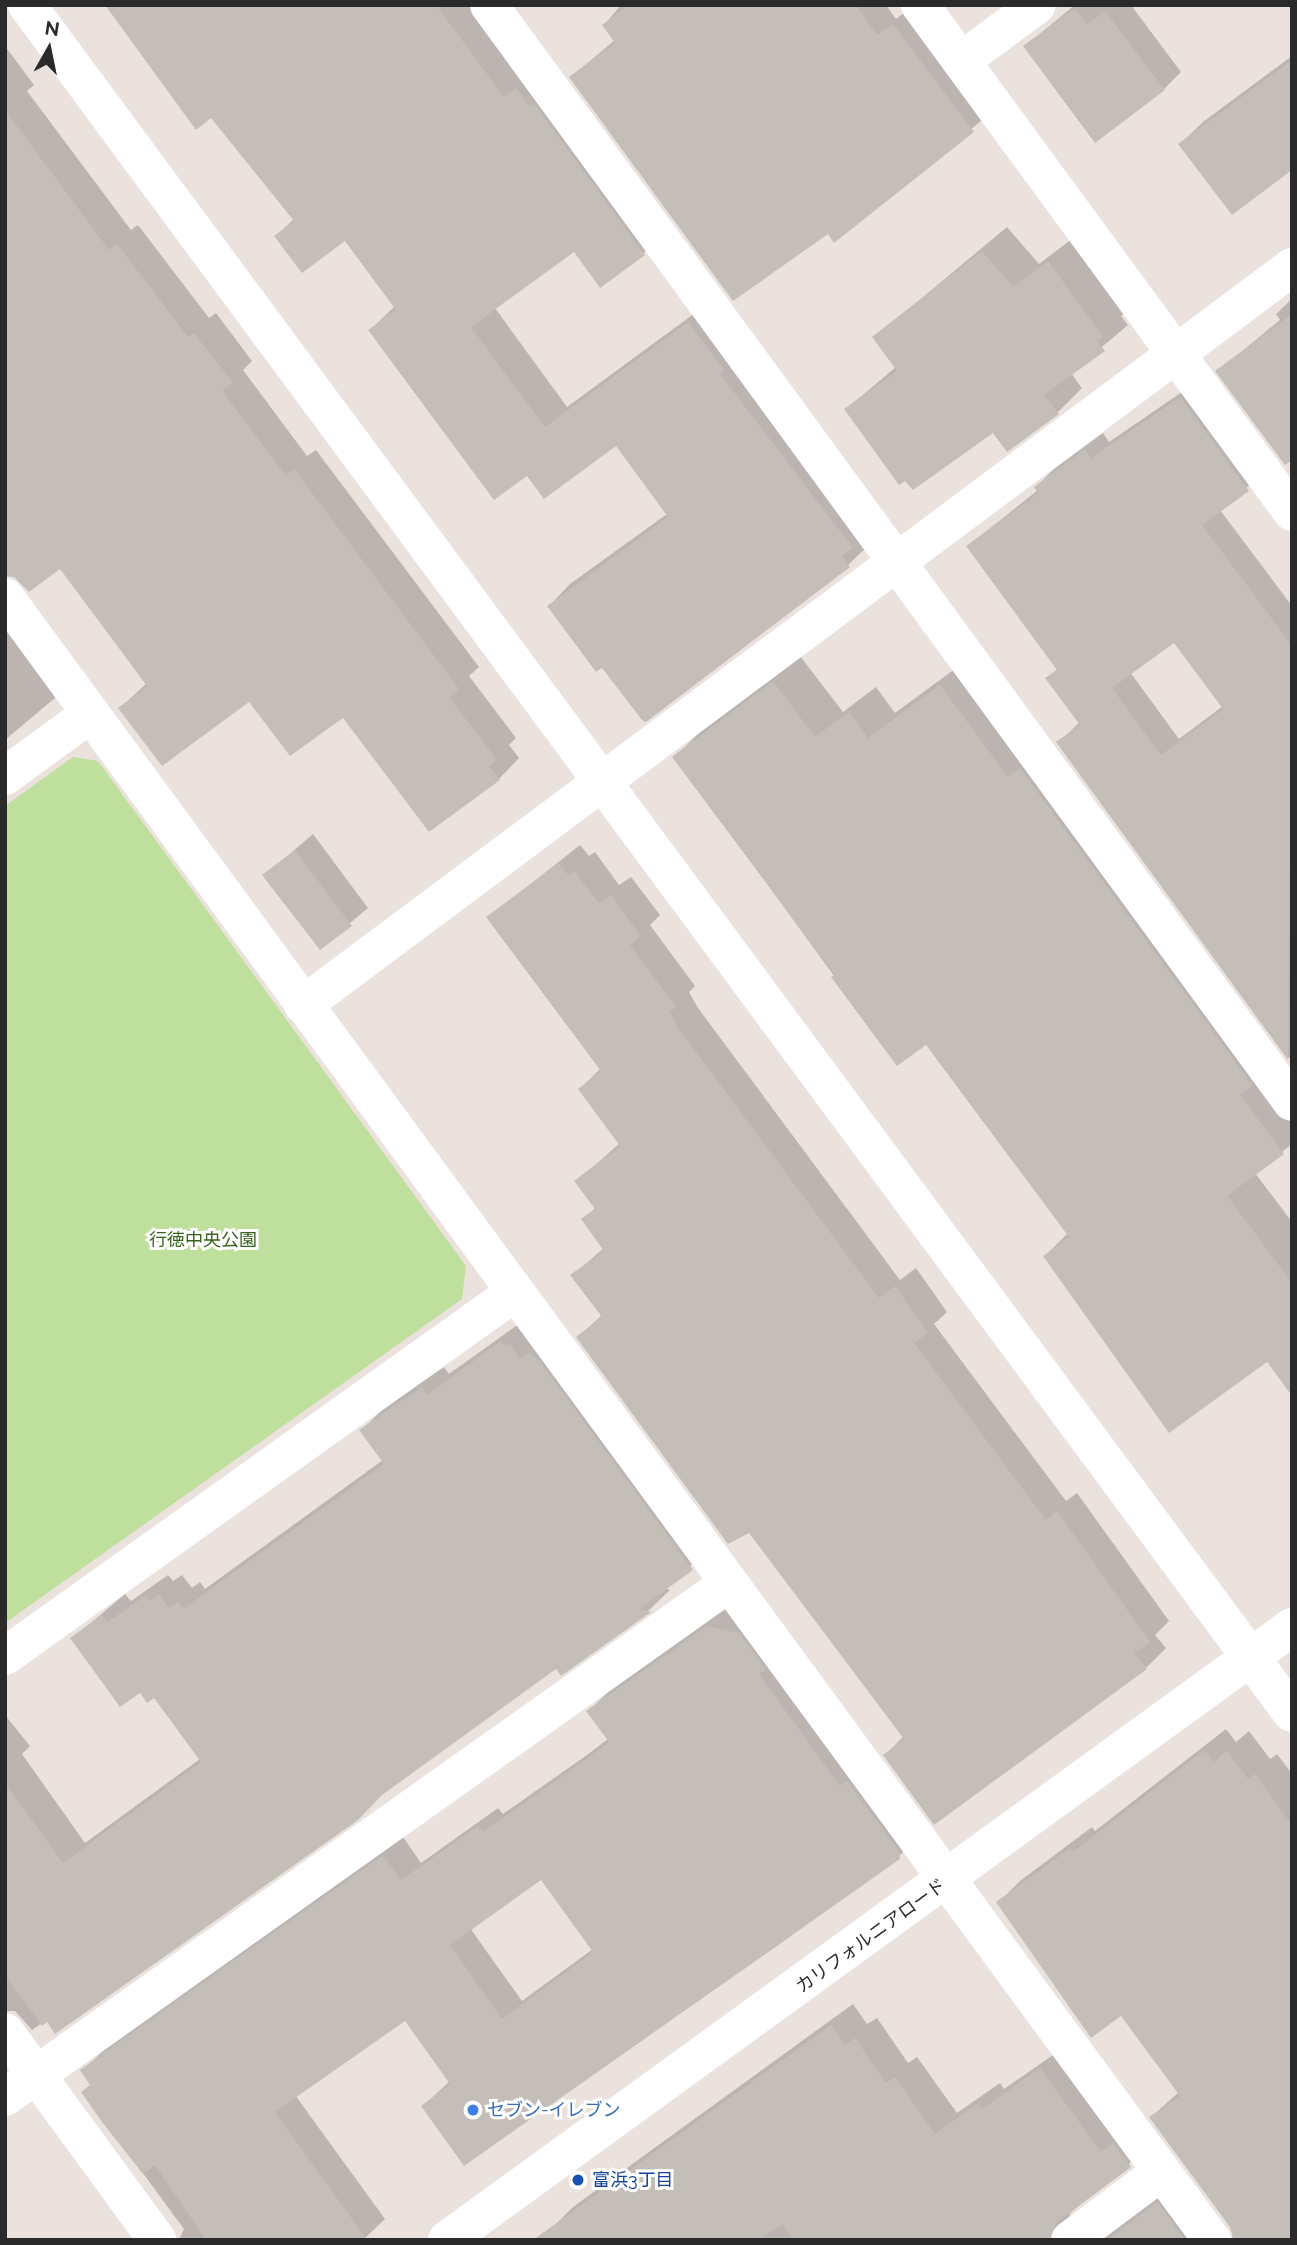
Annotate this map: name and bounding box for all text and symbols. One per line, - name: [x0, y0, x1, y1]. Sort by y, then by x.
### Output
- north arrow: [14, 14, 84, 84]
- text: N: [43, 16, 61, 40]
- park label: 行徳中央公園: [149, 1229, 257, 1251]
- street label: カリフォルニアロード: [792, 1874, 950, 1998]
- place label: セブン-イレブン: [487, 2099, 621, 2121]
- marker: セブン-イレブン: [465, 2102, 481, 2118]
- place label: 富浜3丁目: [592, 2169, 674, 2191]
- marker: 富浜3丁目: [570, 2172, 586, 2188]

